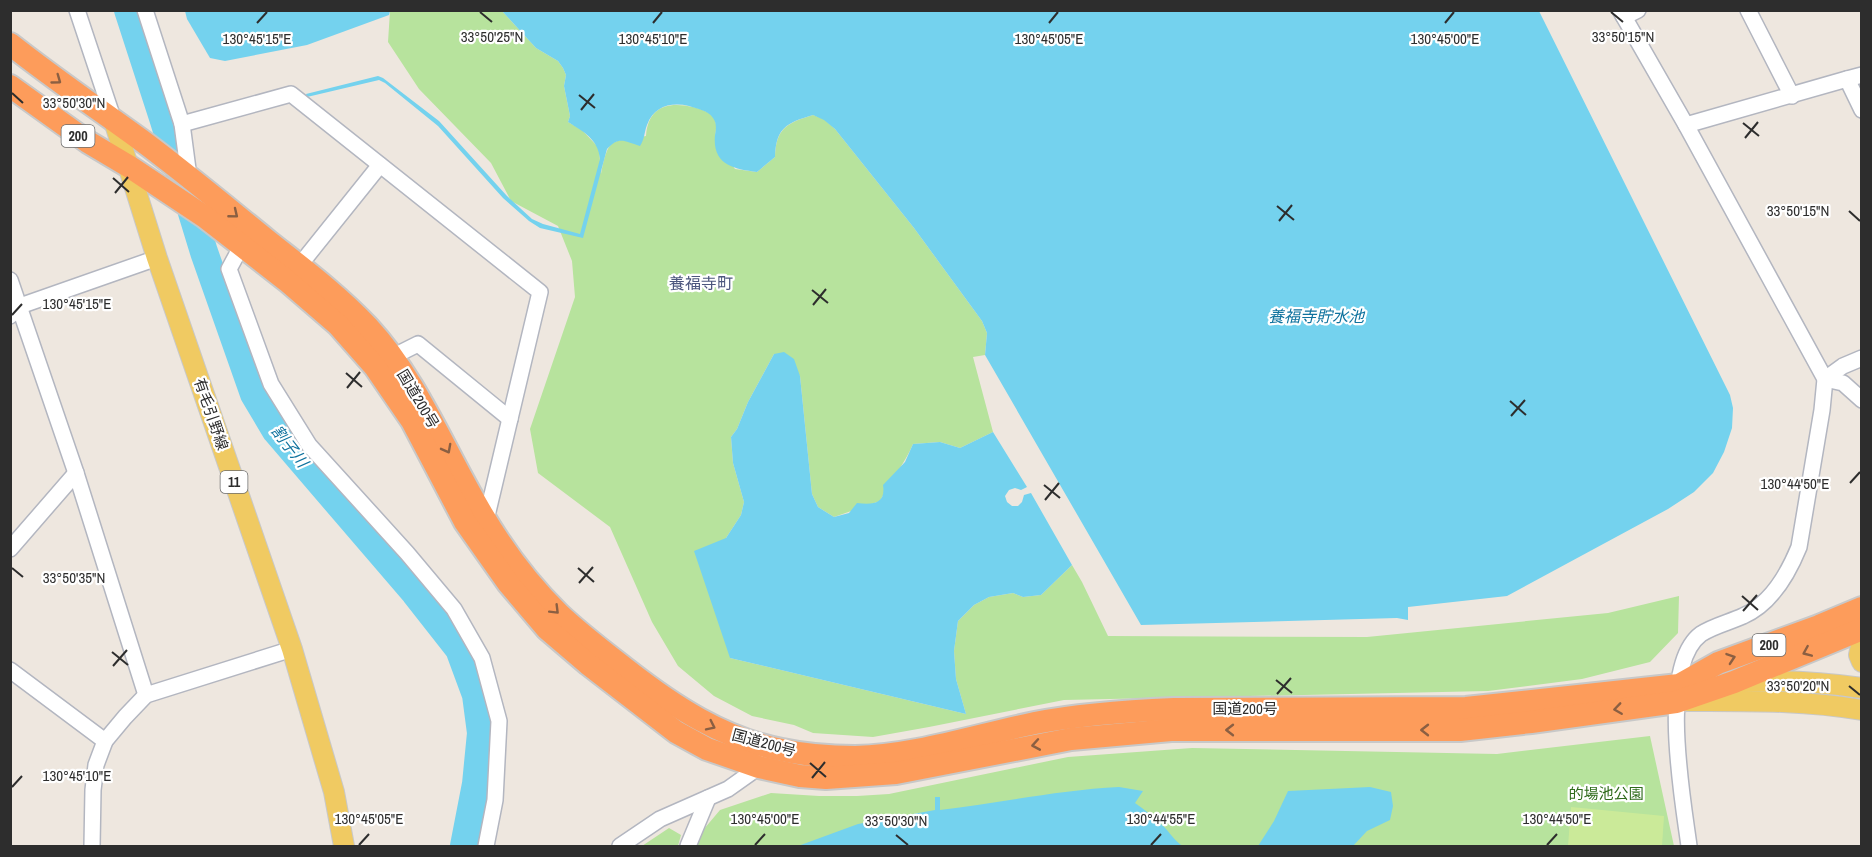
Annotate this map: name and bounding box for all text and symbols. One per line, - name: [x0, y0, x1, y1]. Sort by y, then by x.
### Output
- text: 33°50'25"N: [461, 26, 523, 47]
- text: 33°50'15"N: [1592, 26, 1654, 47]
- text: 130°45'15"E: [223, 28, 291, 49]
- text: 130°45'10"E: [619, 28, 687, 49]
- text: 130°45'05"E: [1015, 28, 1083, 49]
- text: 130°45'00"E: [1411, 28, 1479, 49]
- one-way arrow: [50, 73, 61, 84]
- text: 33°50'30"N: [43, 92, 105, 113]
- road number: 200: [62, 125, 94, 147]
- text: 33°50'15"N: [1767, 200, 1829, 221]
- one-way arrow: [228, 207, 239, 218]
- district label: 養福寺町: [669, 272, 733, 294]
- text: 130°45'15"E: [43, 293, 111, 314]
- water label: 養福寺貯水池: [1268, 305, 1366, 327]
- street label: 国道200号: [393, 365, 444, 432]
- street label: 有毛引野線: [189, 375, 234, 453]
- water label: 割子川: [267, 420, 315, 473]
- one-way arrow: [440, 443, 451, 454]
- road number: 11: [220, 471, 248, 493]
- text: 130°44'50"E: [1761, 473, 1829, 494]
- text: 33°50'35"N: [43, 567, 105, 588]
- one-way arrow: [548, 603, 559, 614]
- road number: 200: [1752, 634, 1786, 656]
- one-way arrow: [1803, 644, 1814, 656]
- one-way arrow: [1725, 653, 1736, 666]
- text: 33°50'20"N: [1767, 675, 1829, 696]
- street label: 国道200号: [1212, 698, 1278, 719]
- one-way arrow: [1614, 703, 1623, 715]
- one-way arrow: [705, 719, 716, 730]
- street label: 国道200号: [730, 724, 798, 761]
- one-way arrow: [1225, 724, 1234, 736]
- one-way arrow: [1420, 724, 1429, 736]
- one-way arrow: [1031, 739, 1040, 751]
- text: 130°45'10"E: [43, 765, 111, 786]
- park label: 的場池公園: [1568, 783, 1644, 804]
- text: 130°45'05"E: [335, 808, 403, 829]
- text: 130°45'00"E: [731, 808, 799, 829]
- text: 130°44'55"E: [1127, 808, 1195, 829]
- text: 130°44'50"E: [1523, 808, 1591, 829]
- text: 33°50'30"N: [865, 810, 927, 831]

